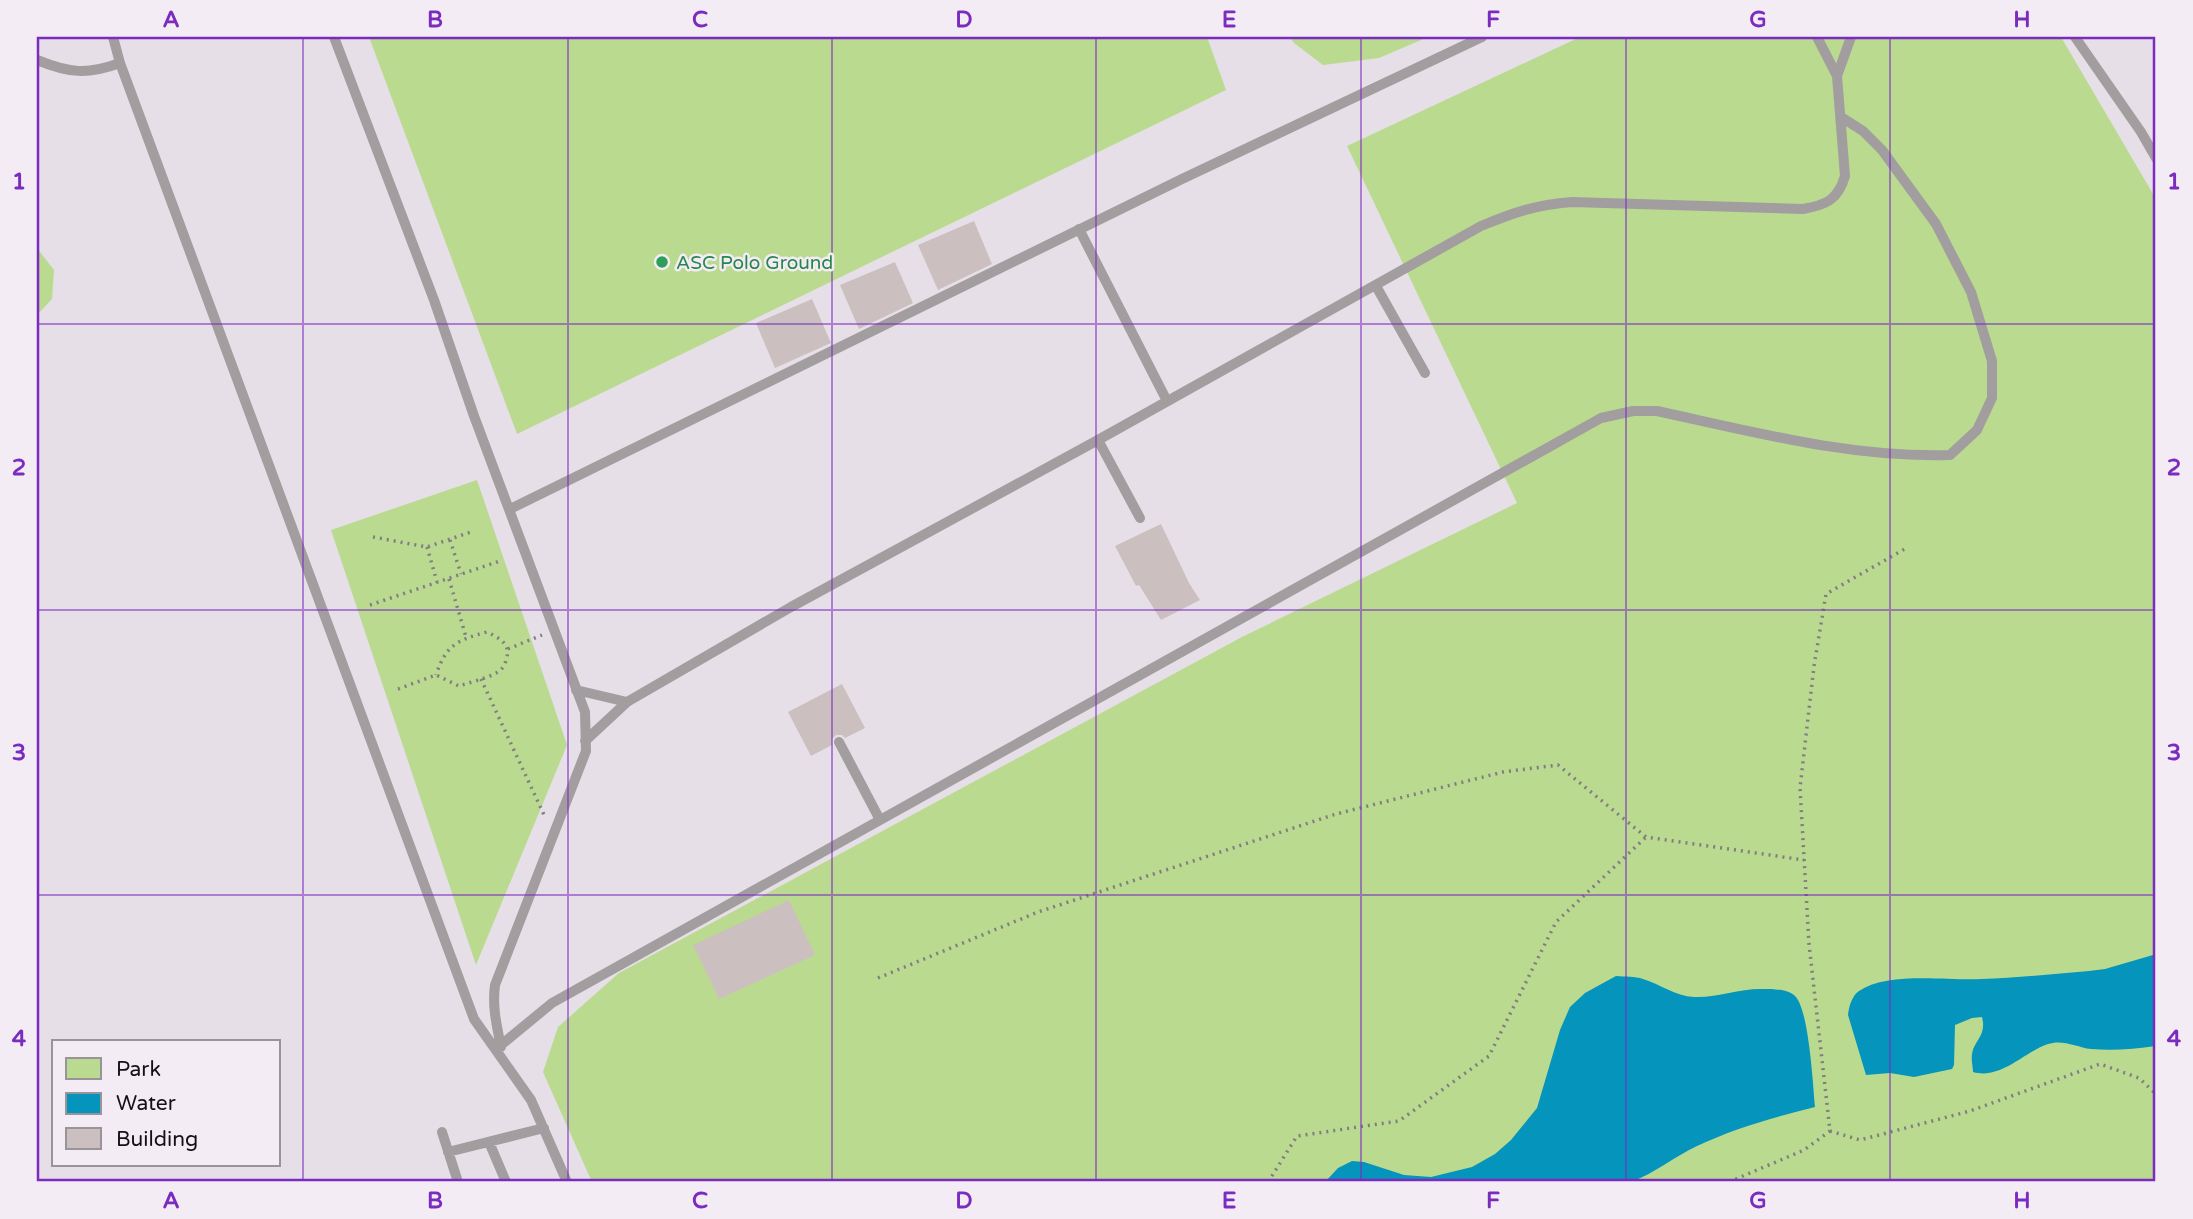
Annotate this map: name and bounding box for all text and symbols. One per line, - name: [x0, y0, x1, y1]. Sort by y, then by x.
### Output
- text: A: [162, 6, 180, 34]
- text: B: [427, 6, 443, 34]
- text: C: [692, 6, 708, 34]
- text: D: [955, 6, 973, 34]
- text: E: [1222, 6, 1236, 34]
- text: F: [1486, 6, 1500, 34]
- text: G: [1749, 6, 1767, 34]
- text: H: [2013, 6, 2031, 34]
- text: 1: [12, 168, 26, 196]
- text: 1: [2167, 168, 2181, 196]
- place label: ASC Polo Ground: [676, 252, 833, 274]
- marker: ASC Polo Ground: [654, 254, 670, 270]
- text: 2: [12, 454, 26, 482]
- text: 2: [2167, 454, 2181, 482]
- text: 3: [12, 739, 26, 767]
- text: 3: [2167, 739, 2181, 767]
- text: 4: [12, 1025, 27, 1053]
- text: 4: [2167, 1025, 2182, 1053]
- legend: [52, 1040, 280, 1166]
- text: Park: [116, 1057, 161, 1082]
- text: Water: [116, 1091, 176, 1116]
- text: Building: [116, 1127, 198, 1152]
- text: A: [162, 1187, 180, 1215]
- text: B: [427, 1187, 443, 1215]
- text: C: [692, 1187, 708, 1215]
- text: D: [955, 1187, 973, 1215]
- text: E: [1222, 1187, 1236, 1215]
- text: F: [1486, 1187, 1500, 1215]
- text: G: [1749, 1187, 1767, 1215]
- text: H: [2013, 1187, 2031, 1215]

